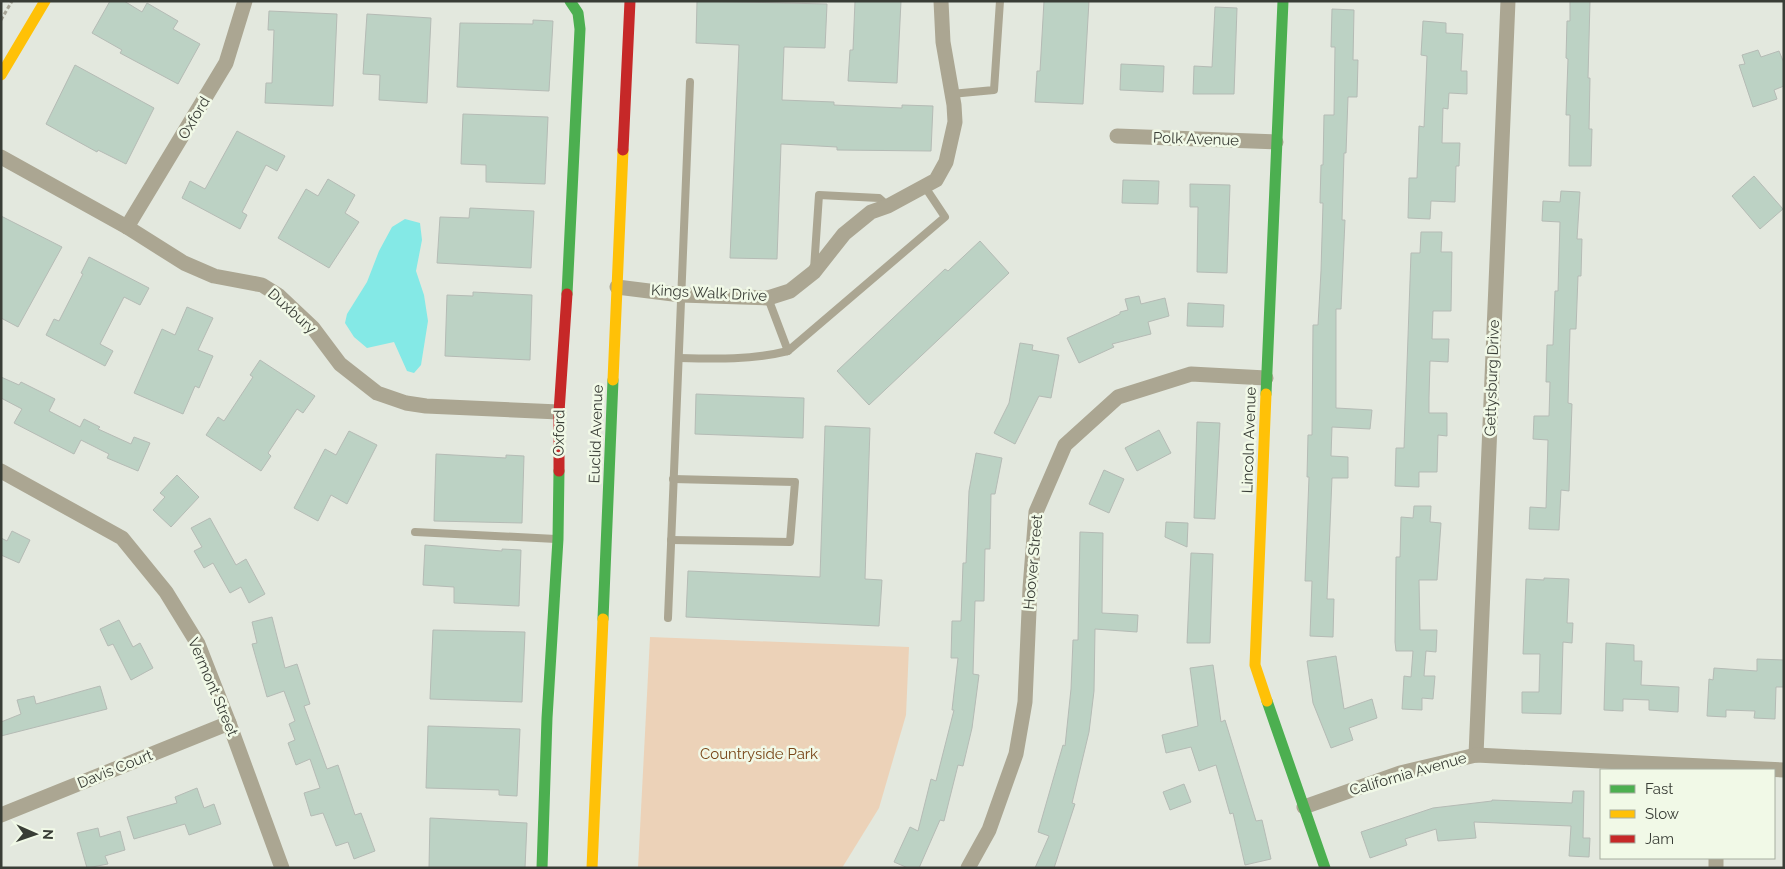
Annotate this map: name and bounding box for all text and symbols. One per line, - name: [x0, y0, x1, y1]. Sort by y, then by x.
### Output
- street label: Oxford: [174, 93, 214, 143]
- street label: Polk Avenue: [1153, 129, 1240, 150]
- street label: Kings Walk Drive: [651, 281, 768, 305]
- street label: Duxbury: [264, 285, 320, 337]
- street label: Gettysburg Drive: [1481, 319, 1503, 437]
- street label: Euclid Avenue: [585, 384, 607, 484]
- street label: Lincoln Avenue: [1238, 386, 1260, 494]
- street label: Oxford: [550, 409, 568, 457]
- street label: Hoover Street: [1020, 514, 1046, 610]
- street label: Vermont Street: [184, 635, 242, 739]
- park label: Countryside Park: [700, 745, 818, 763]
- street label: Davis Court: [75, 746, 155, 792]
- street label: California Avenue: [1347, 749, 1469, 799]
- legend: [1600, 769, 1775, 859]
- text: Fast: [1645, 780, 1673, 798]
- text: Slow: [1645, 805, 1679, 823]
- north arrow: [10, 809, 60, 859]
- text: N: [40, 829, 56, 840]
- text: Jam: [1645, 830, 1674, 848]

